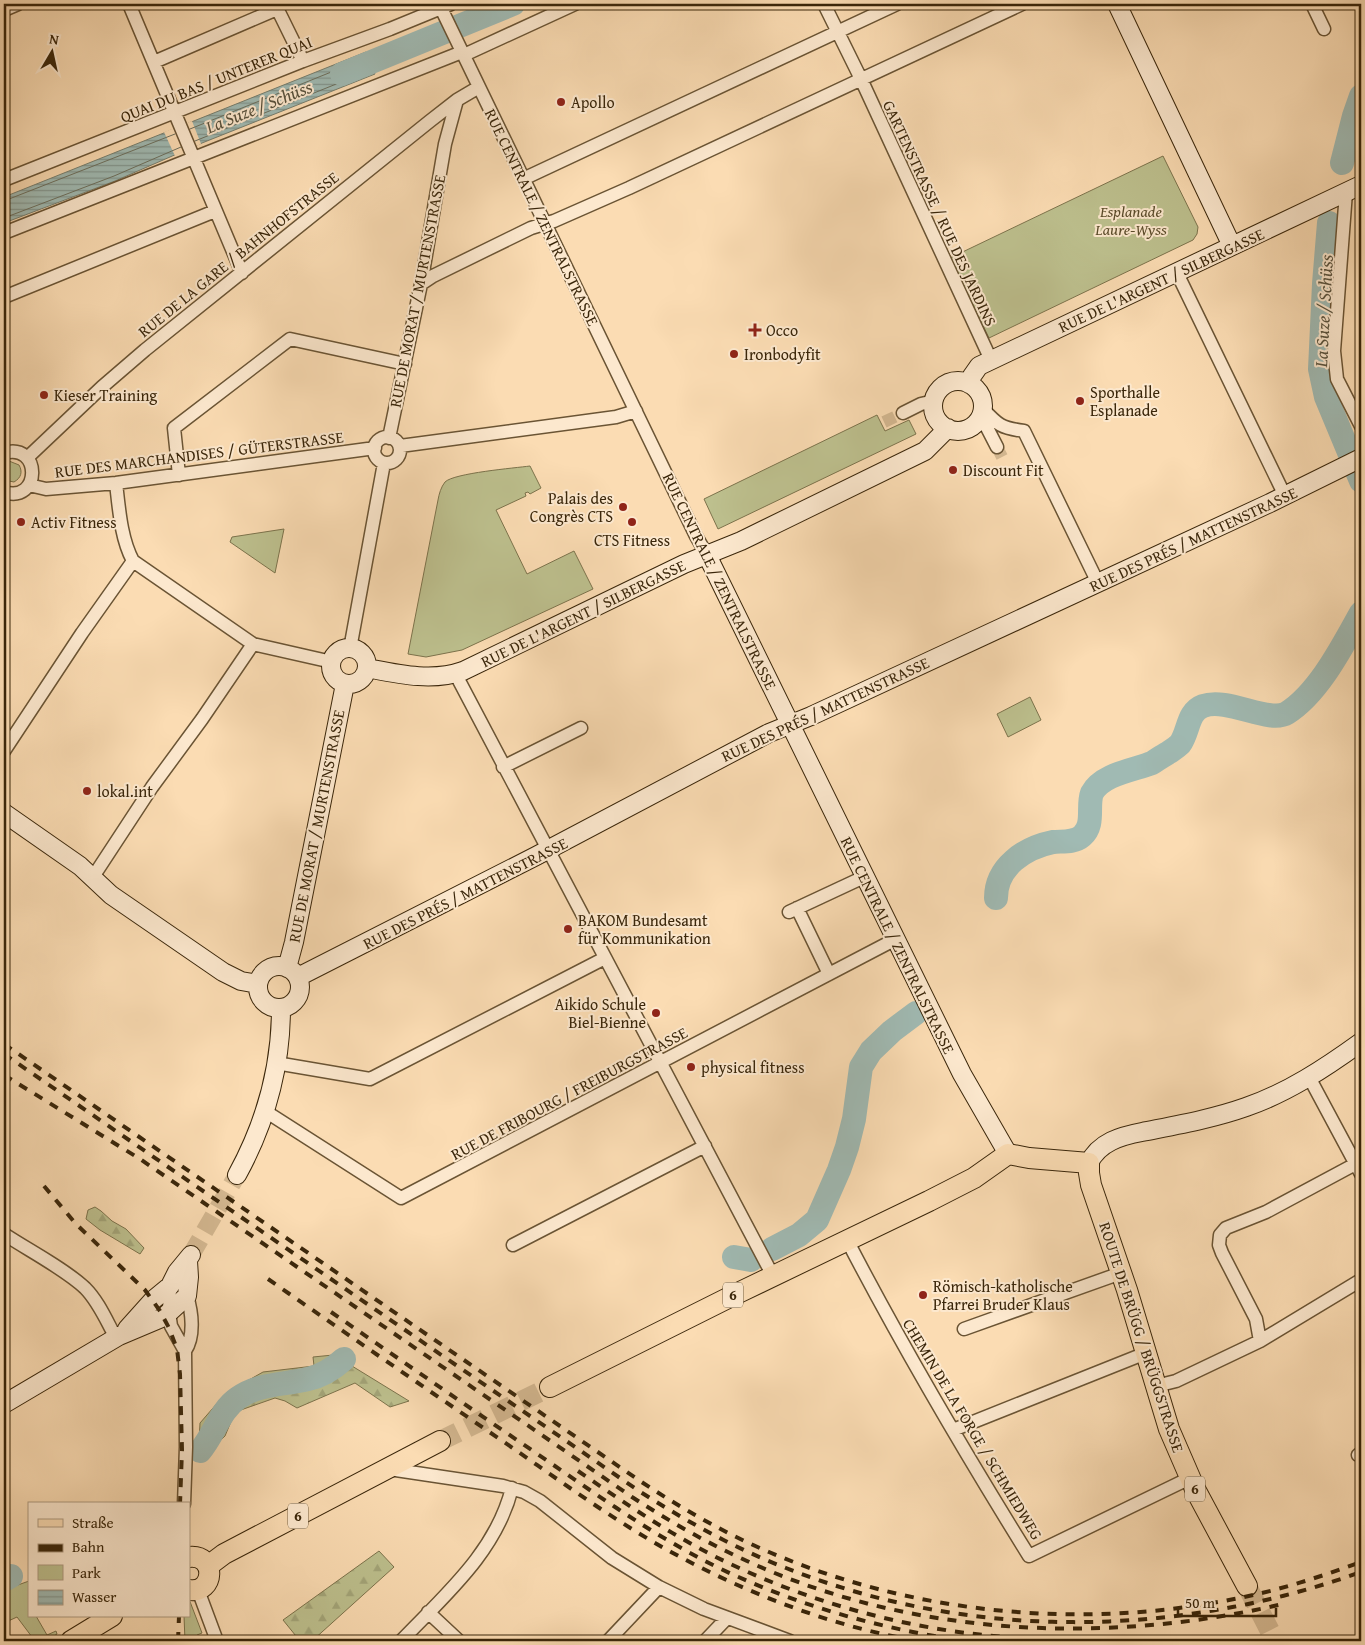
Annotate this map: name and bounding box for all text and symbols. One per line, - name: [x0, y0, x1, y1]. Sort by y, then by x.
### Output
- north arrow: [28, 28, 78, 78]
- text: N: [48, 29, 61, 50]
- street label: QUAI DU BAS / UNTERER QUAI: [117, 29, 316, 128]
- water label: La Suze / Schüss: [201, 73, 317, 141]
- place label: Apollo: [571, 90, 615, 114]
- marker: Apollo: [555, 96, 567, 108]
- street label: GARTENSTRASSE / RUE DES JARDINS: [877, 96, 1003, 330]
- street label: RUE CENTRALE / ZENTRALSTRASSE: [479, 104, 605, 330]
- street label: RUE DE LA GARE / BAHNHOFSTRASSE: [132, 165, 344, 343]
- street label: RUE DE MORAT / MURTENSTRASSE: [383, 173, 451, 409]
- park label: Esplanade Laure-Wyss: [1094, 199, 1167, 241]
- street label: RUE DE L'ARGENT / SILBERGASSE: [1054, 222, 1268, 338]
- water label: La Suze / Schüss: [1307, 254, 1340, 369]
- place label: Occo: [766, 318, 798, 342]
- marker: Occo: [748, 323, 762, 337]
- place label: Ironbodyfit: [744, 342, 821, 366]
- marker: Ironbodyfit: [728, 348, 740, 360]
- place label: Sporthalle Esplanade: [1090, 380, 1160, 422]
- place label: Kieser Training: [54, 383, 157, 407]
- marker: Kieser Training: [38, 389, 50, 401]
- marker: Sporthalle Esplanade: [1074, 395, 1086, 407]
- street label: RUE DES MARCHANDISES / GÜTERSTRASSE: [53, 424, 345, 484]
- place label: Discount Fit: [963, 458, 1044, 482]
- marker: Discount Fit: [947, 464, 959, 476]
- street label: RUE CENTRALE / ZENTRALSTRASSE: [657, 468, 783, 694]
- street label: RUE DES PRÉS / MATTENSTRASSE: [1085, 480, 1301, 598]
- place label: Palais des Congrès CTS: [530, 486, 613, 528]
- marker: Palais des Congrès CTS: [617, 501, 629, 513]
- place label: Activ Fitness: [31, 510, 117, 534]
- marker: Activ Fitness: [15, 516, 27, 528]
- marker: CTS Fitness: [626, 516, 638, 528]
- place label: CTS Fitness: [594, 528, 670, 552]
- street label: RUE DE L'ARGENT / SILBERGASSE: [477, 553, 689, 673]
- street label: RUE DES PRÉS / MATTENSTRASSE: [717, 650, 933, 768]
- street label: RUE DE MORAT / MURTENSTRASSE: [282, 708, 350, 944]
- place label: lokal.int: [97, 779, 153, 803]
- marker: lokal.int: [81, 785, 93, 797]
- street label: RUE DES PRÉS / MATTENSTRASSE: [359, 831, 571, 955]
- street label: RUE CENTRALE / ZENTRALSTRASSE: [835, 832, 961, 1058]
- place label: BAKOM Bundesamt für Kommunikation: [578, 908, 711, 950]
- marker: BAKOM Bundesamt für Kommunikation: [562, 923, 574, 935]
- place label: Aikido Schule Biel-Bienne: [555, 992, 646, 1034]
- marker: Aikido Schule Biel-Bienne: [650, 1007, 662, 1019]
- street label: RUE DE FRIBOURG / FREIBURGSTRASSE: [446, 1020, 692, 1166]
- place label: physical fitness: [701, 1055, 805, 1079]
- marker: physical fitness: [685, 1061, 697, 1073]
- street label: ROUTE DE BRÜGG / BRÜGGSTRASSE: [1093, 1219, 1191, 1455]
- place label: Römisch-katholische Pfarrei Bruder Klaus: [933, 1274, 1073, 1316]
- road number: 6: [723, 1282, 743, 1308]
- marker: Römisch-katholische Pfarrei Bruder Klaus: [917, 1289, 929, 1301]
- street label: CHEMIN DE LA FORGE / SCHMIEDWEG: [897, 1314, 1049, 1545]
- road number: 6: [1185, 1476, 1205, 1502]
- legend: [28, 1502, 190, 1618]
- road number: 6: [288, 1504, 308, 1528]
- text: Straße: [72, 1512, 114, 1533]
- text: Bahn: [72, 1536, 105, 1557]
- text: Park: [72, 1562, 101, 1583]
- scale bar: [1178, 1585, 1275, 1617]
- text: Wasser: [72, 1586, 116, 1607]
- text: 50 m: [1185, 1592, 1216, 1613]

